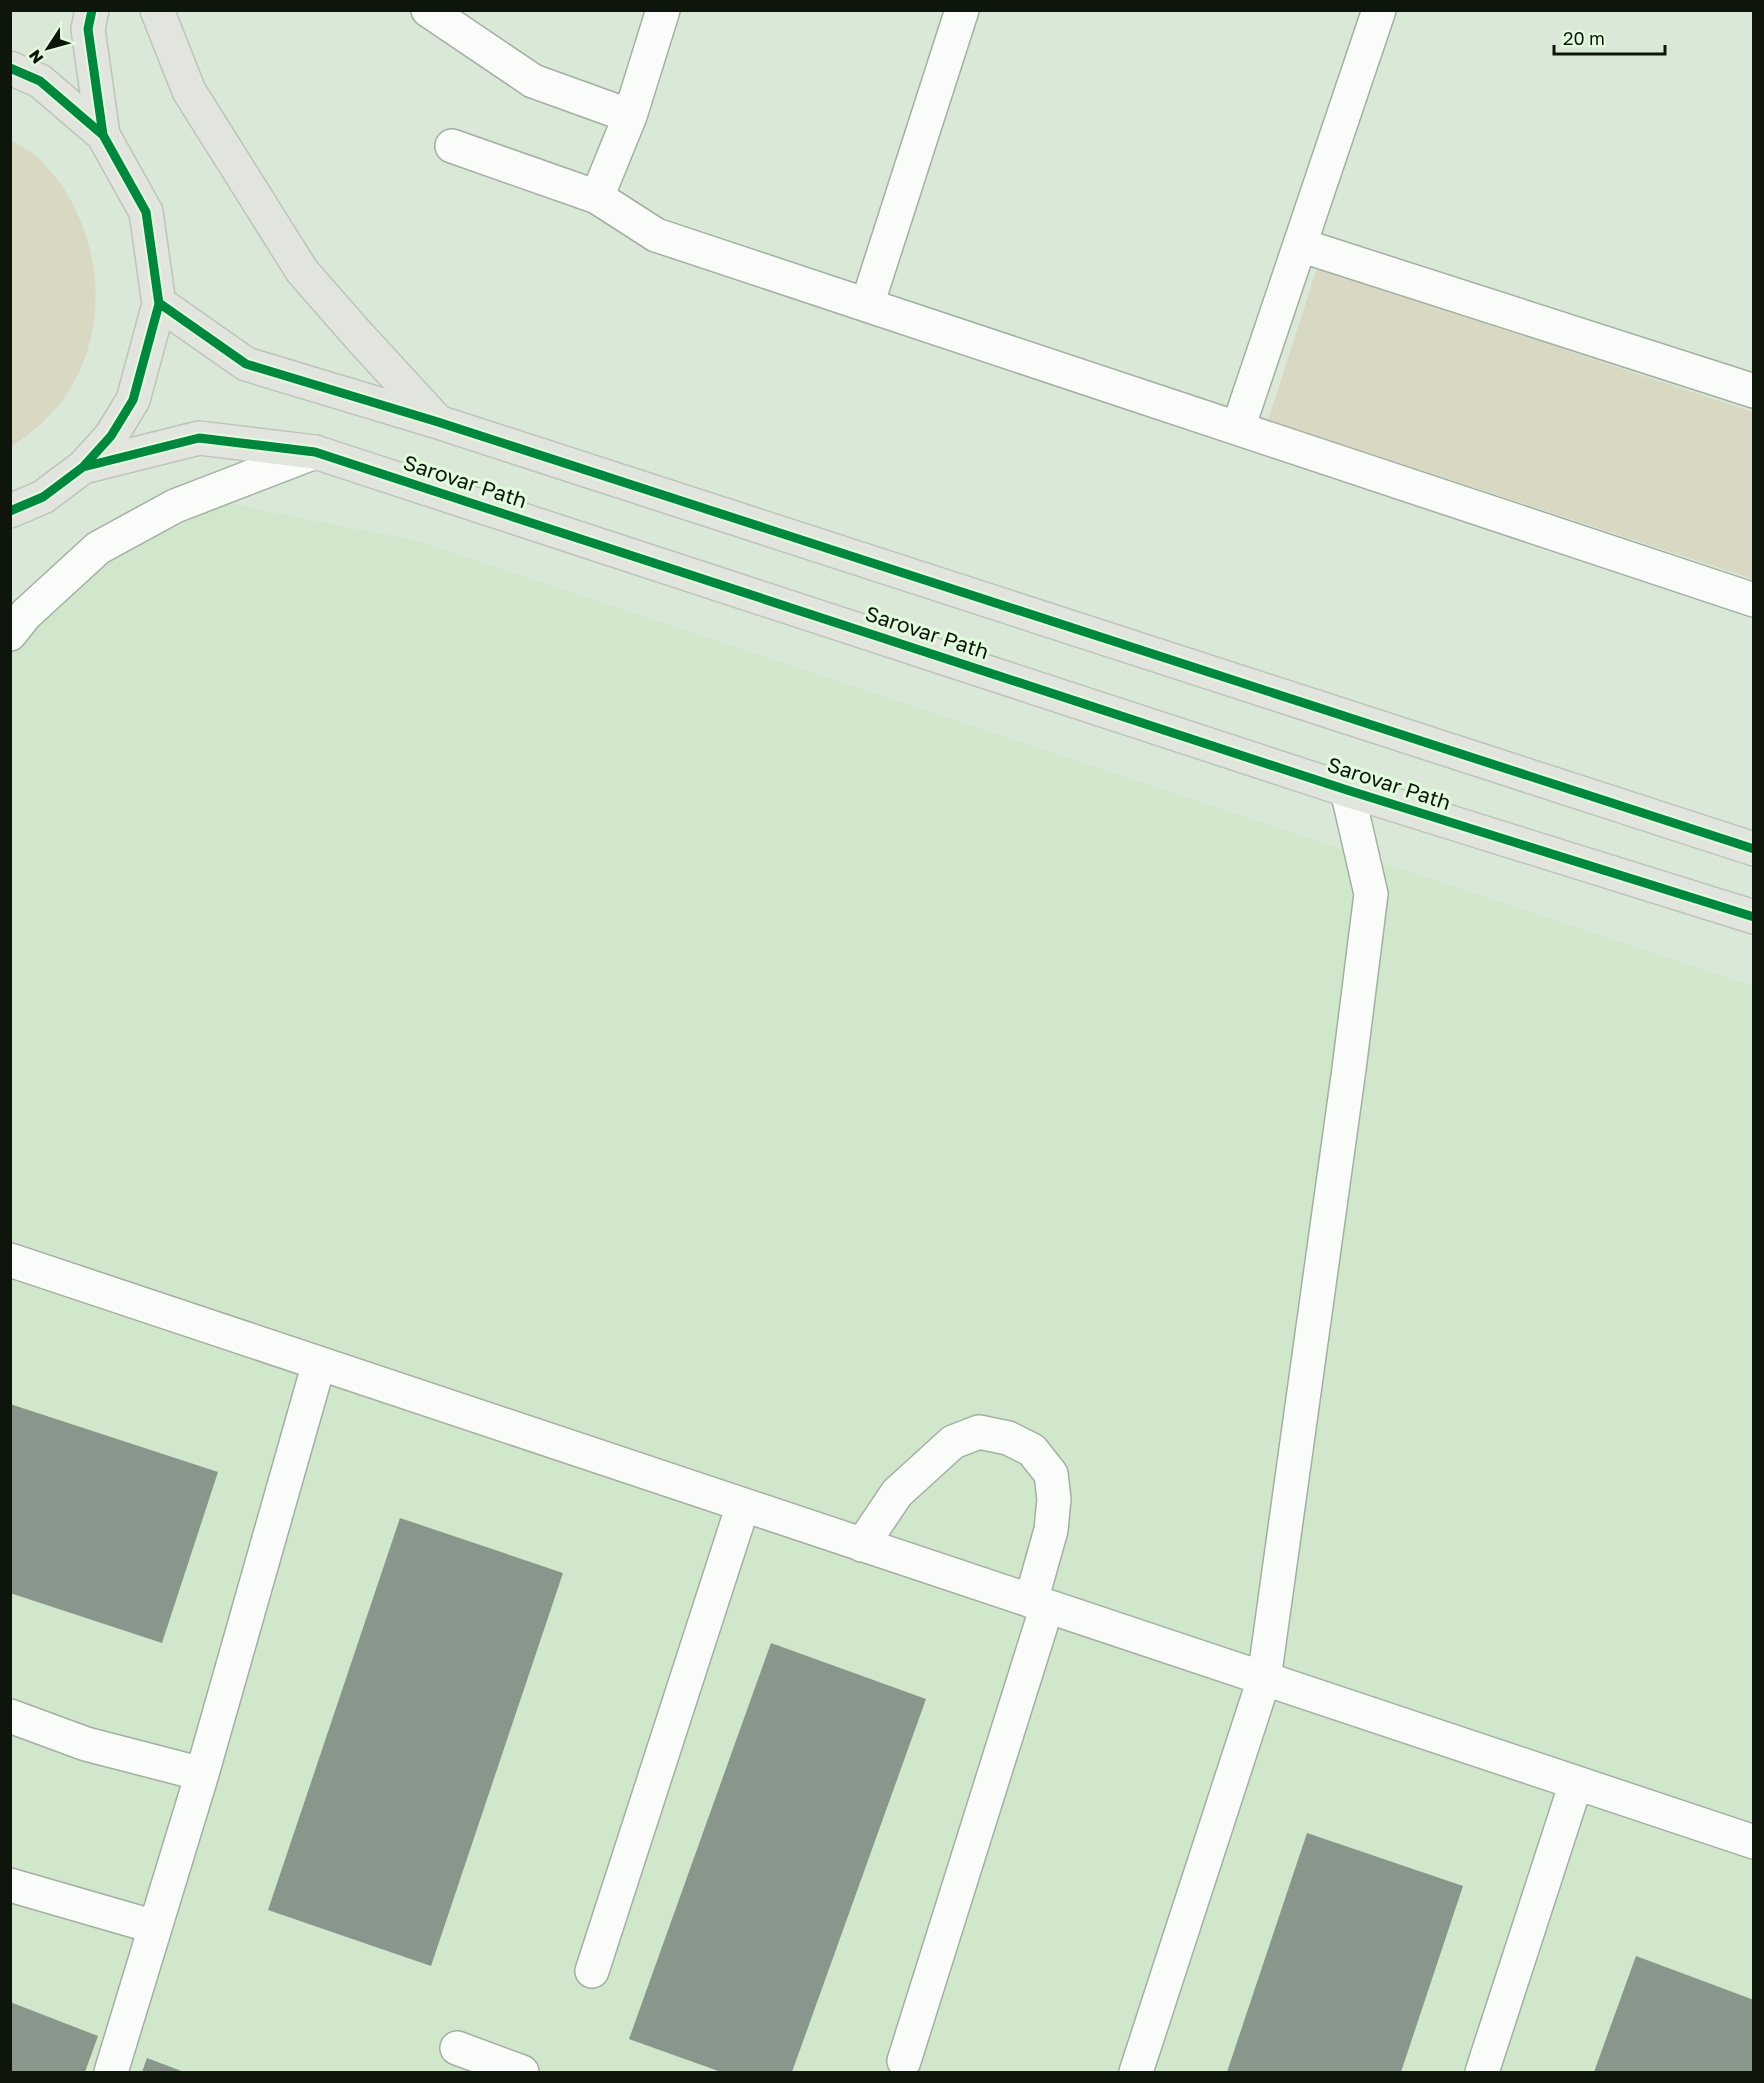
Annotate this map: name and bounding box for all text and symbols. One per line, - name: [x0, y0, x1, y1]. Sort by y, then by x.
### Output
- north arrow: [18, 18, 78, 78]
- scale bar: [1554, 18, 1665, 56]
- text: 20 m: [1563, 27, 1605, 49]
- text: N: [24, 46, 48, 68]
- street label: Sarovar Path: [400, 449, 530, 513]
- street label: Sarovar Path: [862, 600, 992, 664]
- street label: Sarovar Path: [1324, 751, 1454, 815]

